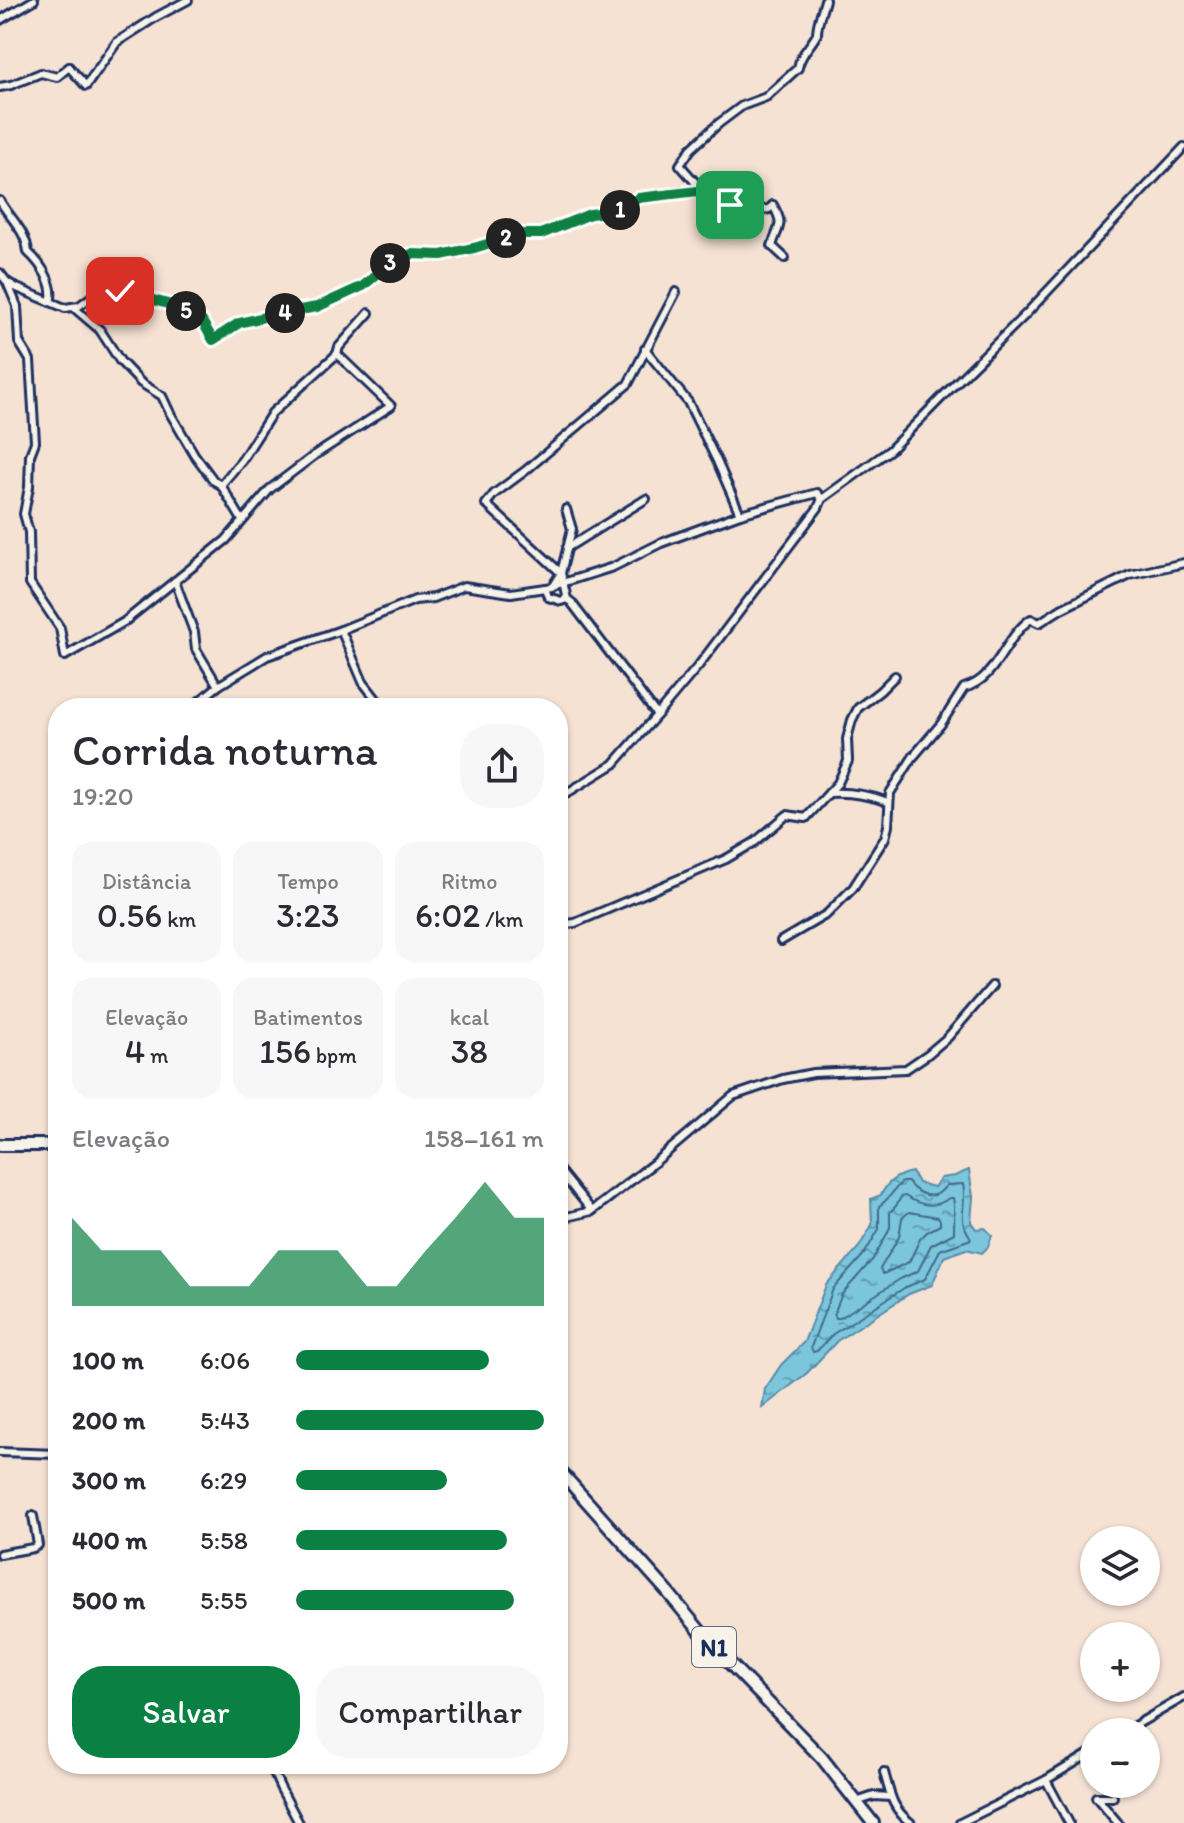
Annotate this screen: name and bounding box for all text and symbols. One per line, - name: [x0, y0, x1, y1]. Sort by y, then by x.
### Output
- pin: [696, 171, 764, 239]
- icon: arrive: [708, 183, 752, 227]
- pin: 1: [600, 190, 640, 230]
- text: 1: [615, 196, 625, 223]
- pin: 2: [486, 218, 526, 258]
- text: 2: [500, 224, 512, 251]
- pin: 3: [370, 243, 410, 283]
- text: 3: [384, 249, 396, 276]
- pin: [86, 257, 154, 325]
- icon: check: [98, 269, 142, 313]
- pin: 5: [166, 291, 206, 331]
- pin: 4: [265, 293, 305, 333]
- text: 5: [180, 297, 192, 324]
- text: 4: [278, 299, 292, 326]
- text: Corrida noturna: [72, 723, 378, 776]
- button: share: [460, 724, 544, 808]
- text: 19:20: [72, 780, 134, 812]
- text: Distância: [102, 868, 191, 895]
- text: Tempo: [277, 868, 339, 895]
- text: Ritmo: [441, 868, 497, 895]
- text: 0.56: [97, 895, 162, 936]
- text: 3:23: [276, 895, 340, 936]
- text: 6:02: [415, 895, 480, 936]
- text: km: [162, 906, 196, 933]
- text: /km: [480, 906, 524, 933]
- text: Elevação: [105, 1004, 188, 1031]
- text: Batimentos: [253, 1004, 363, 1031]
- text: kcal: [450, 1004, 489, 1031]
- text: 4: [125, 1031, 145, 1072]
- text: 156: [259, 1031, 311, 1072]
- text: 38: [451, 1031, 488, 1072]
- text: m: [145, 1042, 169, 1069]
- text: bpm: [311, 1042, 357, 1069]
- text: Elevação: [72, 1122, 170, 1154]
- text: 158–161 m: [424, 1122, 544, 1154]
- text: 100 m: [72, 1344, 144, 1376]
- text: 6:06: [200, 1344, 250, 1376]
- text: 200 m: [72, 1404, 145, 1436]
- text: 5:43: [200, 1404, 250, 1436]
- text: 300 m: [72, 1464, 146, 1496]
- text: 6:29: [200, 1464, 247, 1496]
- text: 400 m: [72, 1524, 147, 1556]
- text: 5:58: [200, 1524, 248, 1556]
- map controls: [1080, 1526, 1160, 1798]
- button: layers: [1080, 1526, 1160, 1606]
- text: 500 m: [72, 1584, 145, 1616]
- text: 5:55: [200, 1584, 247, 1616]
- button: +: [1080, 1622, 1160, 1702]
- road number: N1: [692, 1627, 736, 1667]
- button: Salvar: [72, 1666, 300, 1758]
- button: Compartilhar: [316, 1666, 544, 1758]
- button: −: [1080, 1718, 1160, 1798]

